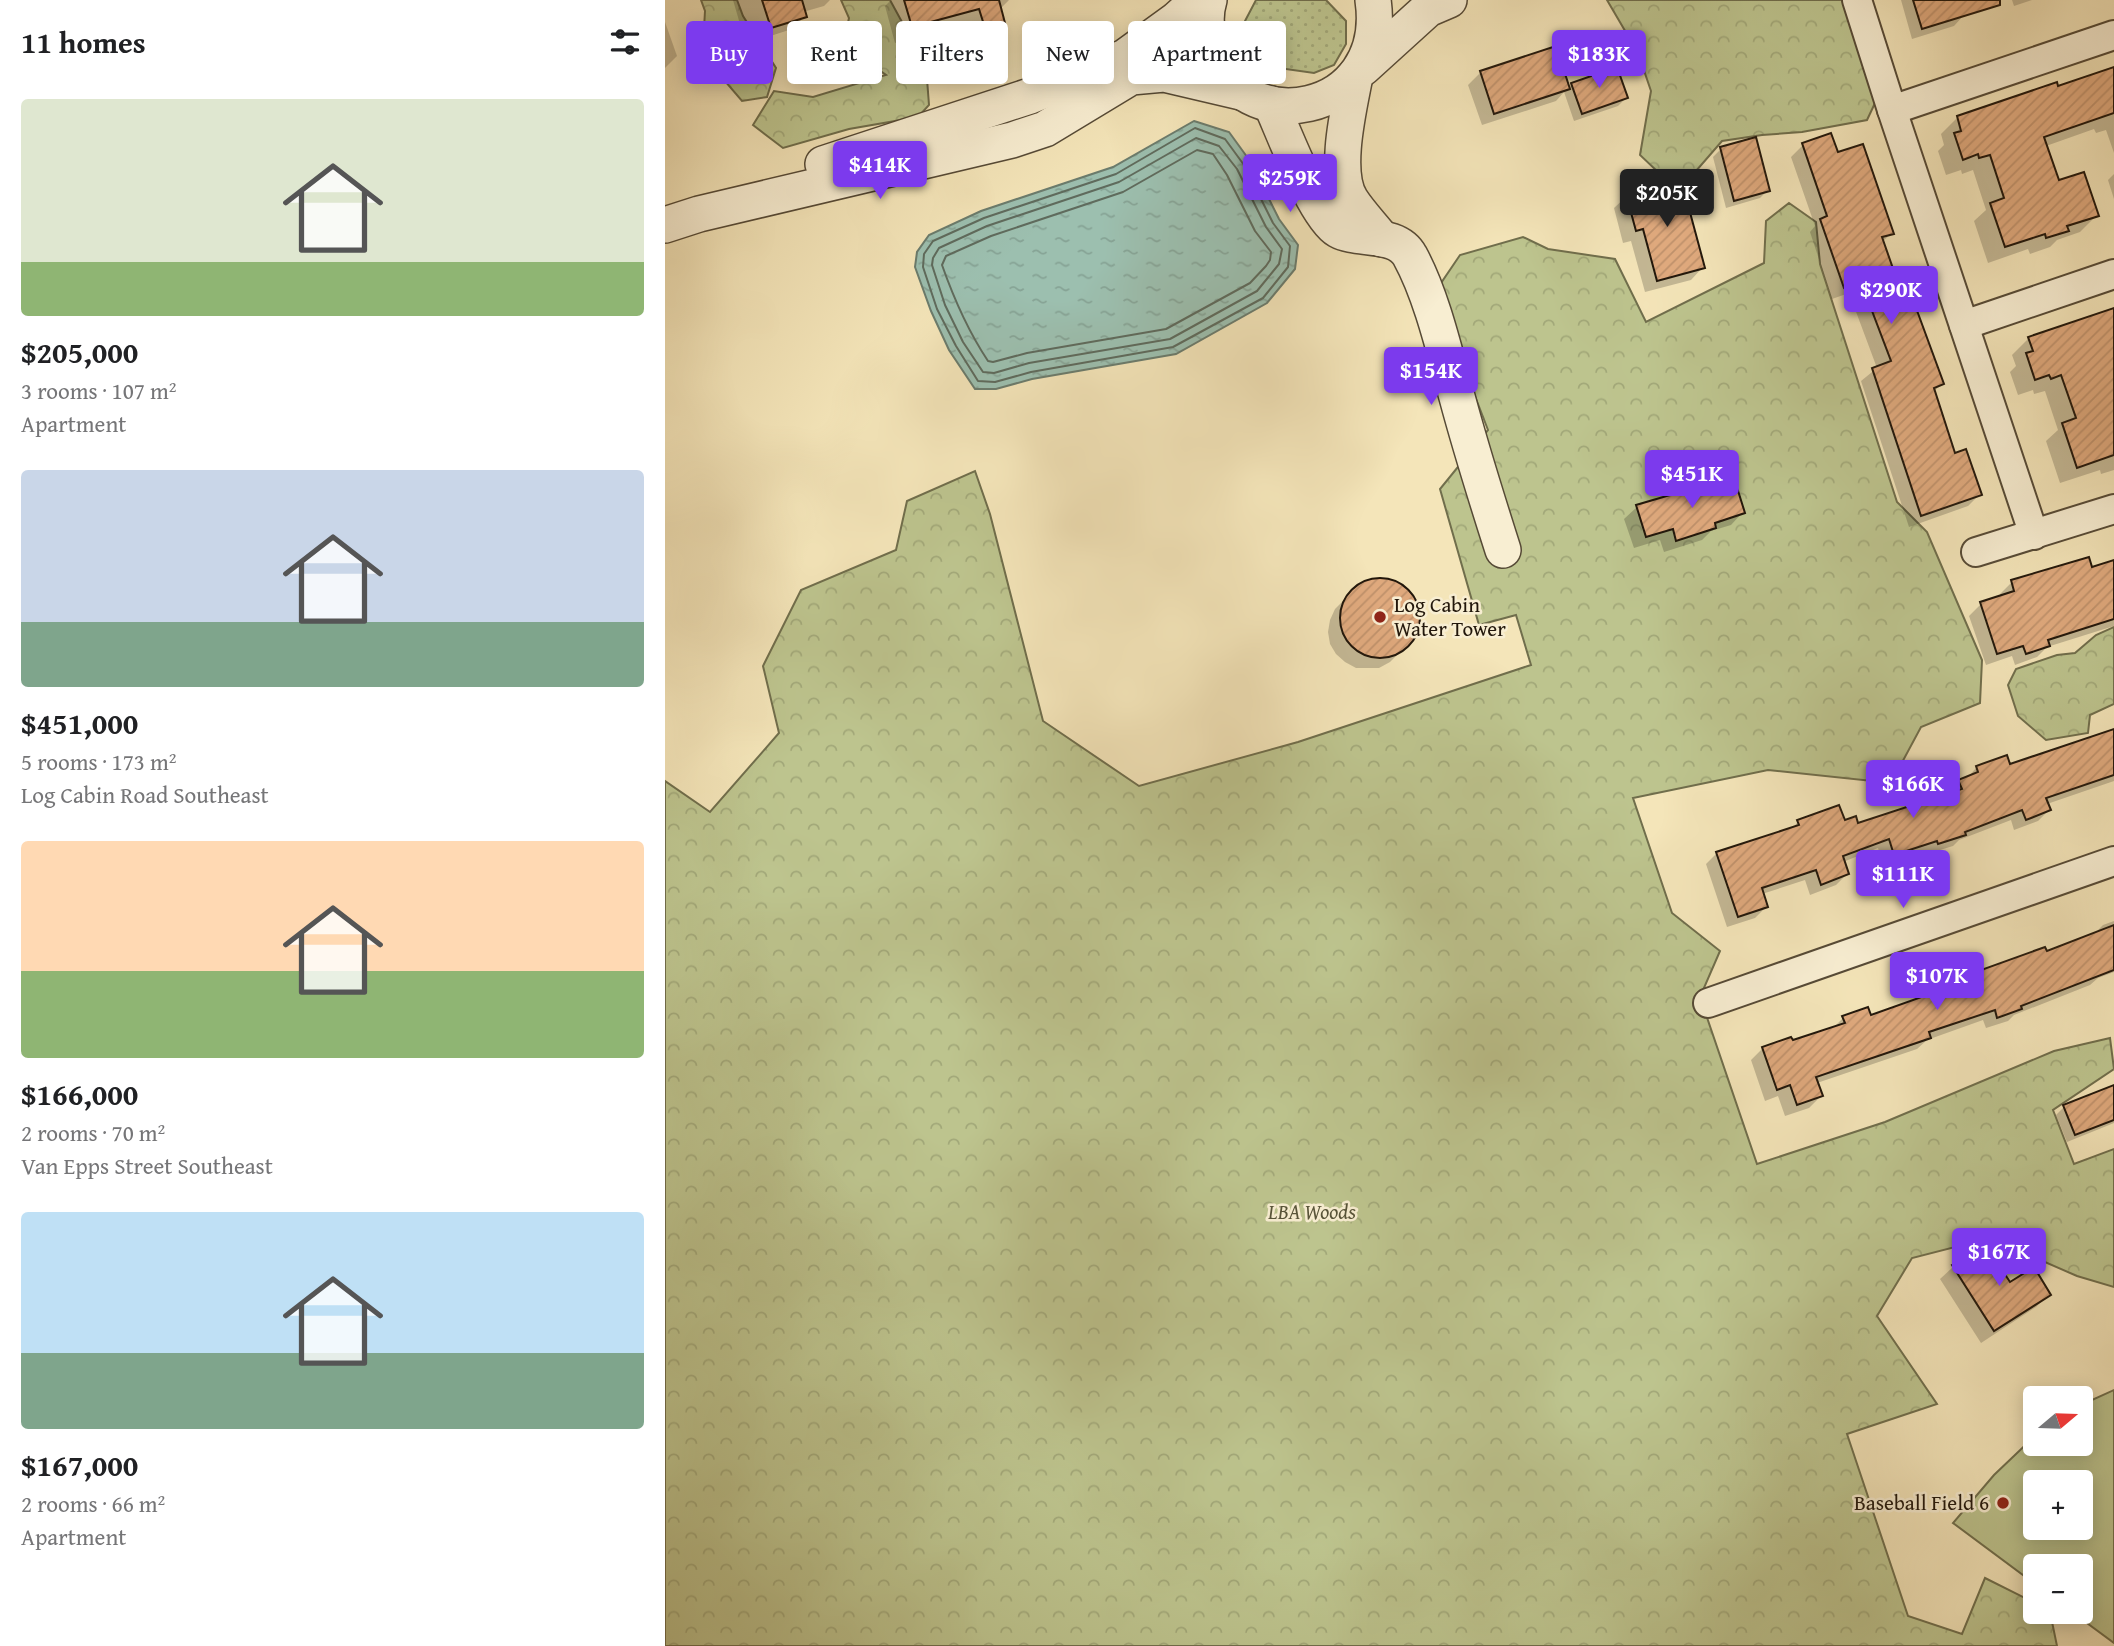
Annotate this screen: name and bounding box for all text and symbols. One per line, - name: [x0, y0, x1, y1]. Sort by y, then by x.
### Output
- text: 11 homes: [21, 20, 146, 64]
- chip: Buy: [686, 21, 773, 84]
- chip: Rent: [787, 21, 882, 84]
- chip: Filters: [896, 21, 1008, 84]
- chip: New: [1022, 21, 1114, 84]
- chip: Apartment: [1128, 21, 1286, 84]
- icon: filters: [606, 23, 644, 61]
- pin: $183K: [1550, 31, 1648, 90]
- text: $183K: [1568, 36, 1630, 69]
- pin: $414K: [831, 142, 929, 201]
- icon: home: [270, 145, 396, 271]
- text: $414K: [849, 147, 911, 180]
- pin: $259K: [1241, 154, 1339, 214]
- text: $259K: [1259, 160, 1321, 193]
- pin: $205K: [1618, 170, 1716, 229]
- text: $205K: [1636, 175, 1698, 208]
- pin: $290K: [1842, 266, 1940, 326]
- text: $290K: [1860, 272, 1922, 305]
- text: $205,000: [21, 330, 138, 374]
- pin: $154K: [1382, 348, 1480, 407]
- text: $154K: [1400, 353, 1462, 386]
- text: 3 rooms · 107 m²: [21, 374, 176, 407]
- text: Apartment: [21, 407, 126, 440]
- pin: $451K: [1643, 450, 1741, 510]
- text: $451K: [1661, 456, 1723, 489]
- icon: home: [270, 516, 396, 642]
- place label: Log Cabin Water Tower: [1394, 589, 1506, 644]
- marker: Log Cabin Water Tower: [1372, 609, 1388, 625]
- text: $451,000: [21, 701, 138, 745]
- text: 5 rooms · 173 m²: [21, 745, 176, 778]
- pin: $166K: [1864, 760, 1962, 820]
- text: $166K: [1882, 766, 1944, 799]
- text: Log Cabin Road Southeast: [21, 778, 269, 811]
- pin: $111K: [1854, 850, 1952, 910]
- text: $111K: [1872, 856, 1934, 889]
- icon: home: [270, 887, 396, 1013]
- pin: $107K: [1888, 953, 1986, 1012]
- text: $107K: [1906, 958, 1968, 991]
- text: $166,000: [21, 1072, 138, 1116]
- text: 2 rooms · 70 m²: [21, 1116, 165, 1149]
- text: Van Epps Street Southeast: [21, 1149, 273, 1182]
- park label: LBA Woods: [1267, 1196, 1356, 1227]
- pin: $167K: [1950, 1228, 2048, 1288]
- text: $167K: [1968, 1234, 2030, 1267]
- icon: home: [270, 1258, 396, 1384]
- north arrow: [2023, 1386, 2093, 1456]
- map controls: [2023, 1386, 2093, 1624]
- text: $167,000: [21, 1443, 138, 1487]
- button: +: [2023, 1470, 2093, 1540]
- text: 2 rooms · 66 m²: [21, 1487, 165, 1520]
- place label: Baseball Field 6: [1854, 1487, 1989, 1518]
- marker: Baseball Field 6: [1995, 1495, 2011, 1511]
- text: Apartment: [21, 1520, 126, 1553]
- button: −: [2023, 1554, 2093, 1624]

